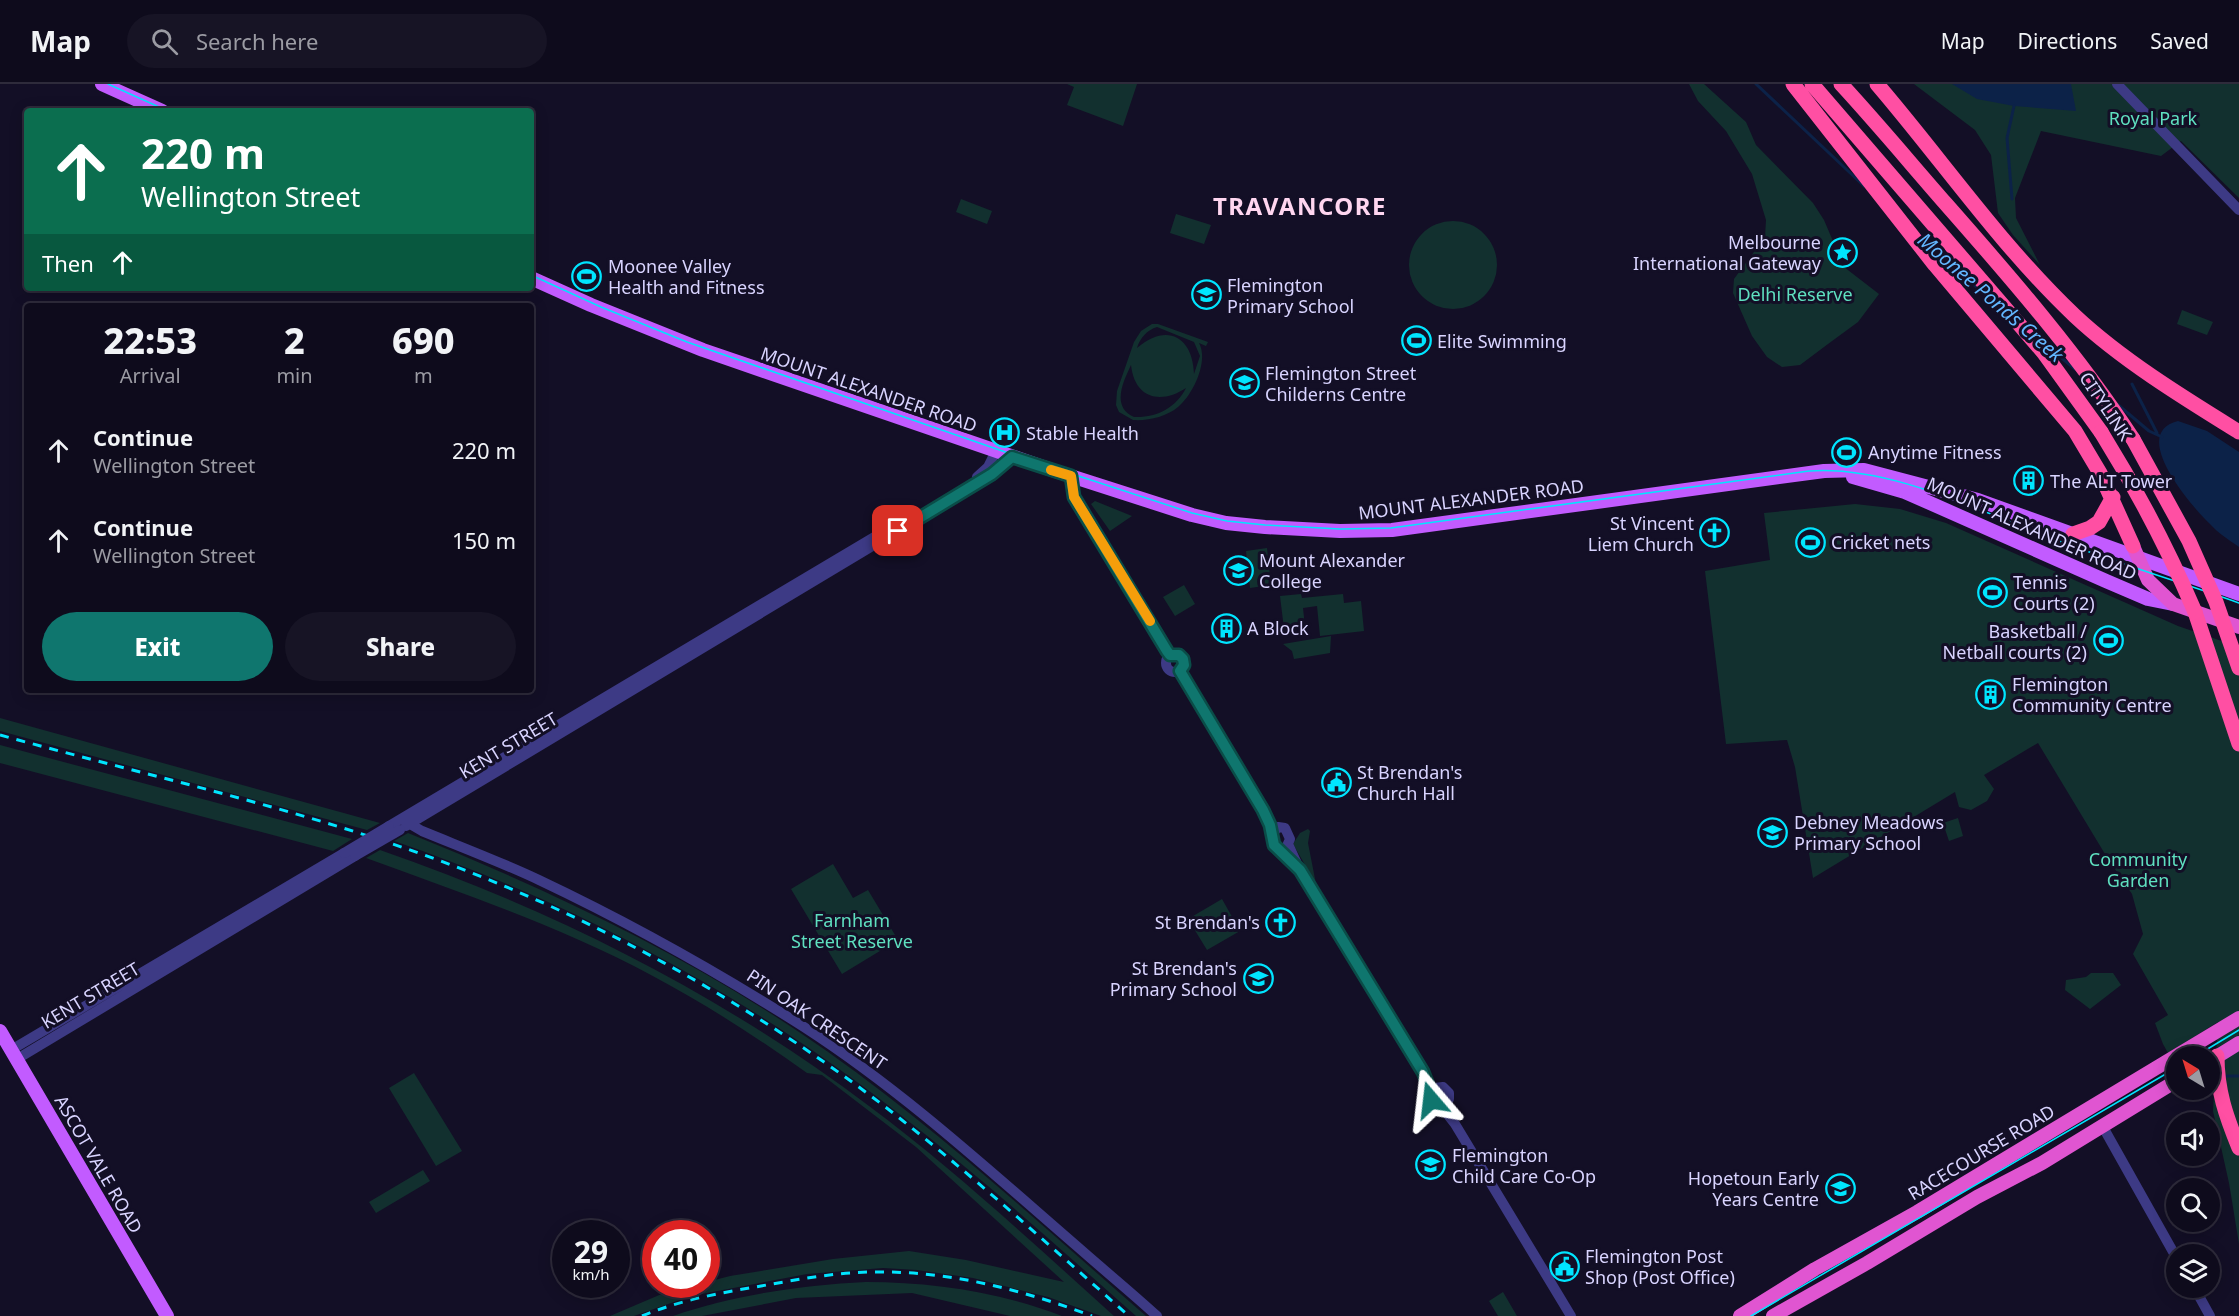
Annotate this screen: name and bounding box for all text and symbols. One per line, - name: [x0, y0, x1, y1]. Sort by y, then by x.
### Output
- search box: [127, 14, 547, 68]
- text: Map: [30, 22, 91, 60]
- icon: search: [148, 25, 181, 58]
- text: Search here: [196, 26, 318, 56]
- text: Map: [1941, 27, 1985, 55]
- text: Directions: [2018, 27, 2117, 55]
- text: Saved: [2150, 27, 2209, 55]
- park label: Royal Park: [2109, 106, 2198, 130]
- text: 220 m: [141, 124, 265, 181]
- icon: ahead: [42, 132, 120, 210]
- text: Wellington Street: [141, 178, 360, 215]
- district label: TRAVANCORE: [1213, 189, 1387, 222]
- water label: Moonee Ponds Creek: [1912, 226, 2070, 369]
- place label: Melbourne International Gateway: [1633, 230, 1822, 275]
- place icon: Melbourne International Gateway: [1826, 236, 1858, 268]
- icon: ahead: [106, 246, 139, 279]
- text: Then: [42, 248, 94, 278]
- place label: Moonee Valley Health and Fitness: [608, 254, 765, 299]
- sports icon: Moonee Valley Health and Fitness: [571, 260, 603, 292]
- place label: Flemington Primary School: [1227, 273, 1354, 318]
- school or university icon: Flemington Primary School: [1190, 279, 1222, 311]
- park label: Delhi Reserve: [1737, 282, 1853, 306]
- text: 22:53: [103, 316, 197, 365]
- text: 2: [284, 316, 305, 365]
- text: 690: [392, 316, 455, 365]
- sports icon: Elite Swimming: [1400, 325, 1432, 357]
- place label: Elite Swimming: [1437, 329, 1567, 353]
- street label: MOUNT ALEXANDER ROAD: [758, 341, 980, 437]
- place label: Flemington Street Childerns Centre: [1265, 361, 1417, 406]
- text: Arrival: [120, 362, 181, 389]
- text: min: [276, 362, 313, 389]
- text: m: [414, 362, 433, 389]
- school or university icon: Flemington Street Childerns Centre: [1228, 367, 1260, 399]
- street label: CITYLINK: [2074, 367, 2138, 446]
- hospital icon: Stable Health: [989, 417, 1021, 449]
- place label: Stable Health: [1026, 421, 1139, 445]
- text: Continue: [93, 422, 193, 452]
- icon: ahead: [42, 434, 75, 467]
- text: 220 m: [452, 435, 516, 465]
- sports icon: Anytime Fitness: [1831, 436, 1863, 468]
- place label: Anytime Fitness: [1868, 440, 2002, 464]
- text: Wellington Street: [93, 452, 255, 479]
- building icon: The ALT Tower: [2013, 465, 2045, 497]
- place label: The ALT Tower: [2050, 469, 2173, 493]
- street label: MOUNT ALEXANDER ROAD: [1923, 471, 2141, 585]
- street label: MOUNT ALEXANDER ROAD: [1357, 473, 1585, 525]
- pin: [872, 505, 923, 556]
- place label: St Vincent Liem Church: [1588, 511, 1694, 556]
- text: Continue: [93, 512, 193, 542]
- icon: arrive: [881, 514, 914, 547]
- church icon: St Vincent Liem Church: [1699, 517, 1731, 549]
- icon: ahead: [42, 524, 75, 557]
- text: 150 m: [452, 525, 516, 555]
- sports icon: Cricket nets: [1794, 526, 1826, 558]
- place label: Cricket nets: [1831, 530, 1930, 554]
- text: Wellington Street: [93, 542, 255, 569]
- place label: Mount Alexander College: [1259, 548, 1406, 593]
- school or university icon: Mount Alexander College: [1222, 554, 1254, 586]
- place label: Tennis Courts (2): [2013, 570, 2095, 615]
- sports icon: Tennis Courts (2): [1976, 576, 2008, 608]
- button: Exit: [42, 612, 273, 681]
- button: Share: [285, 612, 516, 681]
- building icon: A Block: [1210, 612, 1242, 644]
- place label: A Block: [1247, 616, 1309, 640]
- place label: Basketball / Netball courts (2): [1943, 619, 2087, 664]
- sports icon: Basketball / Netball courts (2): [2092, 625, 2124, 657]
- place label: Flemington Community Centre: [2012, 672, 2172, 717]
- building icon: Flemington Community Centre: [1975, 678, 2007, 710]
- street label: KENT STREET: [454, 706, 562, 784]
- place label: St Brendan's Church Hall: [1357, 760, 1462, 805]
- public building icon: St Brendan's Church Hall: [1320, 766, 1352, 798]
- place label: Debney Meadows Primary School: [1794, 810, 1944, 855]
- school or university icon: Debney Meadows Primary School: [1757, 816, 1789, 848]
- park label: Community Garden: [2089, 847, 2188, 892]
- church icon: St Brendan's: [1265, 906, 1297, 938]
- park label: Farnham Street Reserve: [791, 908, 913, 953]
- place label: St Brendan's: [1155, 910, 1260, 934]
- street label: KENT STREET: [36, 956, 144, 1034]
- place label: St Brendan's Primary School: [1110, 956, 1237, 1001]
- school or university icon: St Brendan's Primary School: [1242, 962, 1274, 994]
- street label: PIN OAK CRESCENT: [742, 963, 892, 1075]
- north arrow: [2166, 1046, 2220, 1100]
- map controls: [2166, 1046, 2220, 1298]
- position arrow: [1399, 1068, 1463, 1132]
- street label: ASCOT VALE ROAD: [50, 1091, 148, 1237]
- street label: RACECOURSE ROAD: [1903, 1099, 2059, 1205]
- button: sound: [2166, 1112, 2220, 1166]
- place label: Flemington Child Care Co-Op: [1452, 1143, 1596, 1188]
- school or university icon: Flemington Child Care Co-Op: [1415, 1149, 1447, 1181]
- place label: Hopetoun Early Years Centre: [1688, 1166, 1820, 1211]
- school or university icon: Hopetoun Early Years Centre: [1824, 1172, 1856, 1204]
- button: search: [2166, 1178, 2220, 1232]
- speed limit sign: 40: [642, 1220, 720, 1298]
- text: 29: [574, 1231, 608, 1272]
- place label: Flemington Post Shop (Post Office): [1585, 1244, 1735, 1289]
- button: layers: [2166, 1244, 2220, 1298]
- public building icon: Flemington Post Shop (Post Office): [1548, 1250, 1580, 1282]
- text: km/h: [573, 1264, 609, 1284]

